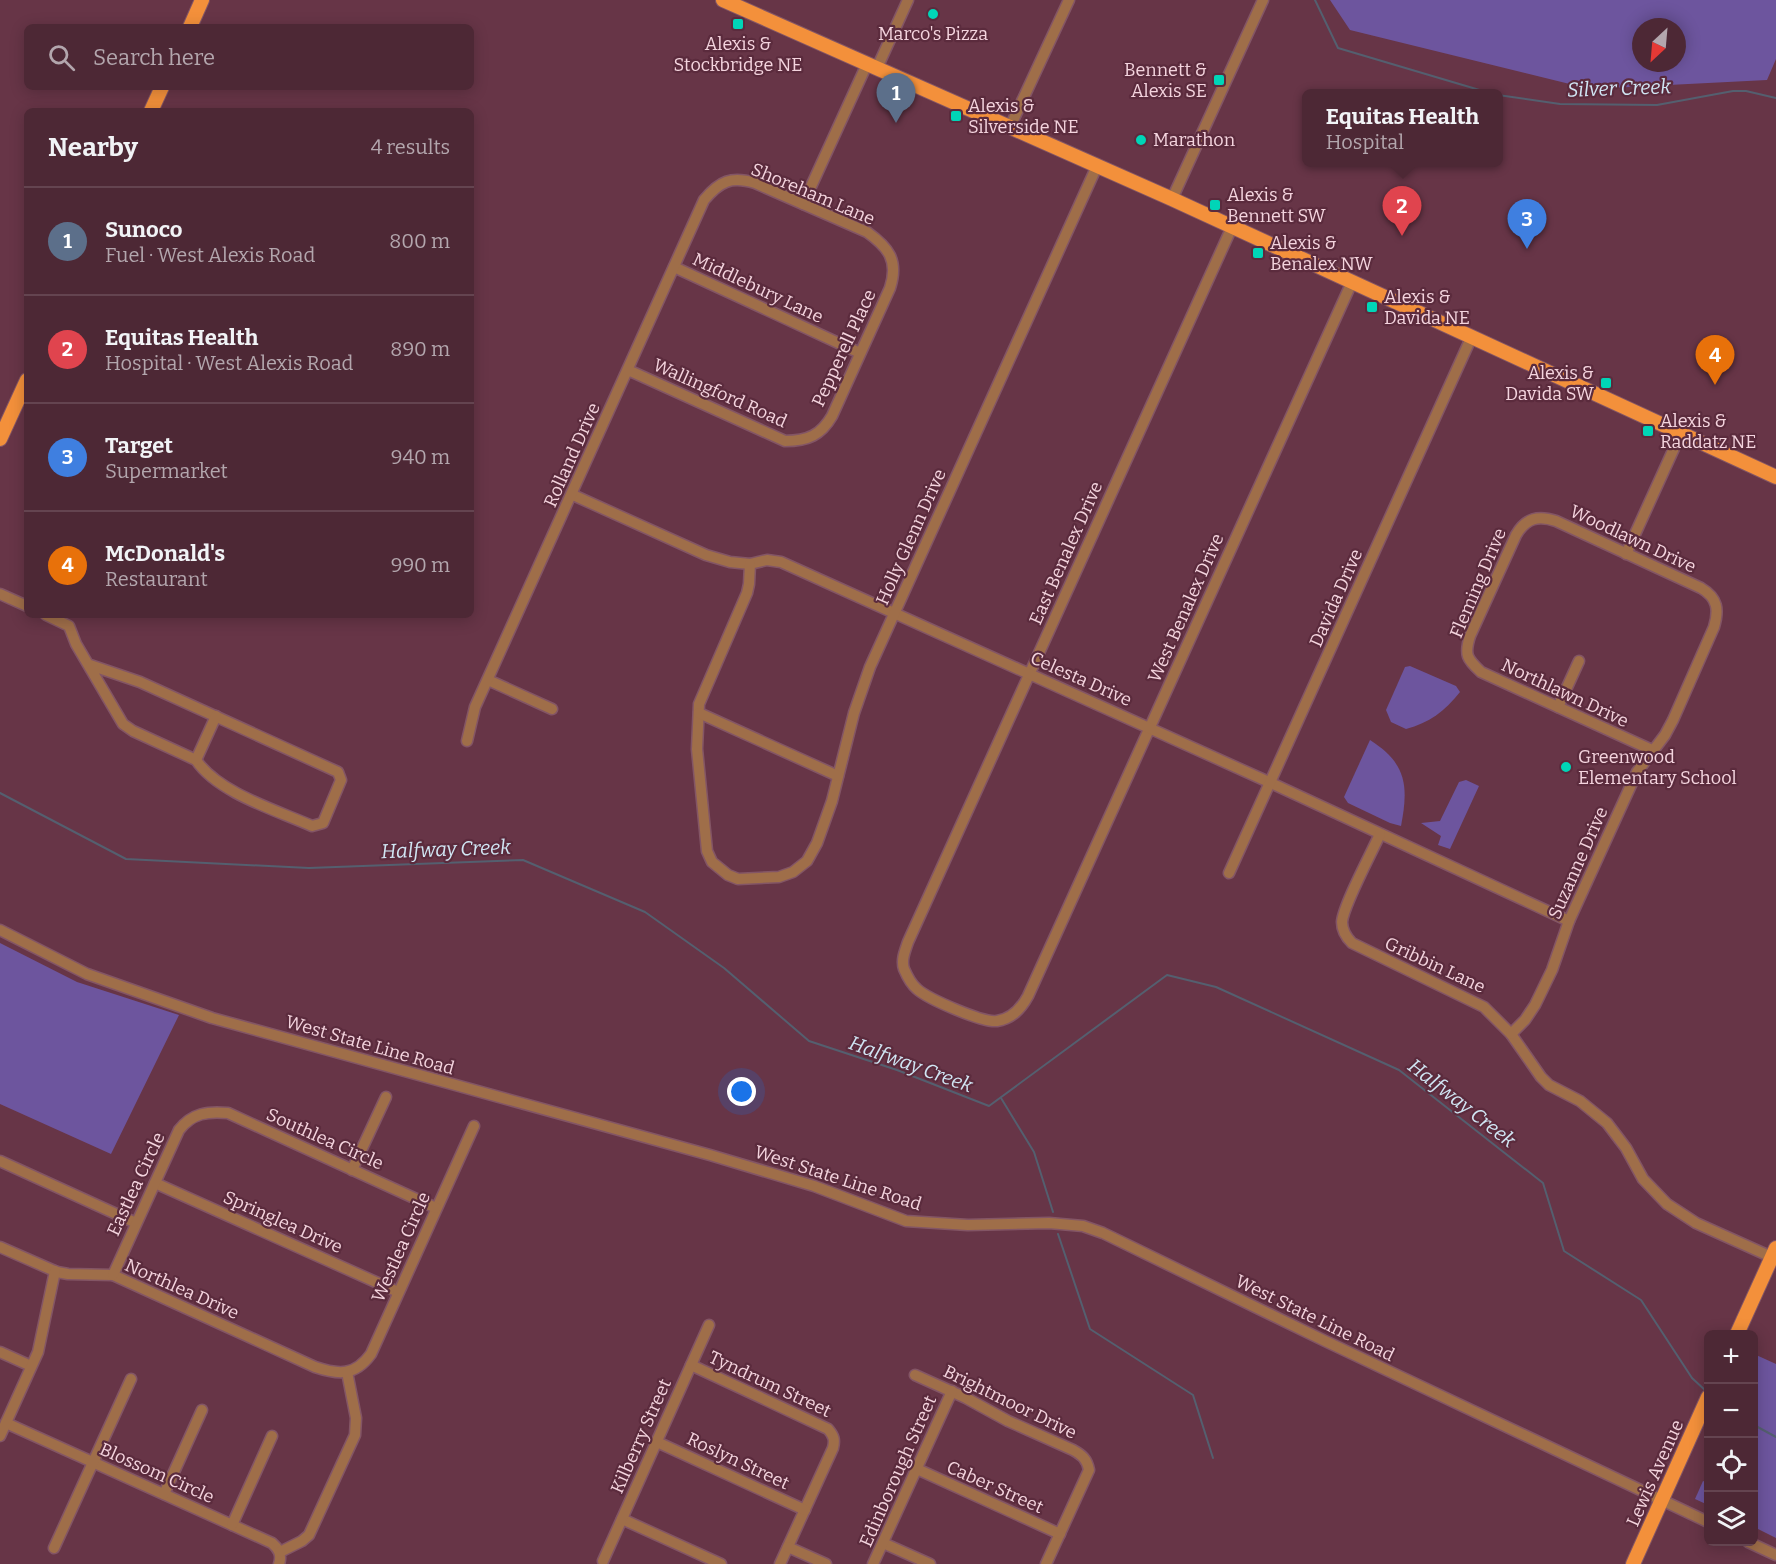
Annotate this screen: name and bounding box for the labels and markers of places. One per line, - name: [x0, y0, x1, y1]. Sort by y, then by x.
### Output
- marker: Marco's Pizza: [926, 7, 940, 21]
- marker: Alexis & Stockbridge NE: [731, 17, 745, 31]
- place label: Marco's Pizza: [878, 23, 988, 45]
- place label: Alexis & Stockbridge NE: [674, 33, 802, 76]
- place label: Bennett & Alexis SE: [1124, 59, 1207, 102]
- marker: Bennett & Alexis SE: [1212, 73, 1226, 87]
- pin: 1: [876, 74, 916, 123]
- place label: Alexis & Silverside NE: [968, 95, 1079, 138]
- marker: Alexis & Silverside NE: [949, 109, 963, 123]
- place label: Marathon: [1153, 129, 1236, 151]
- marker: Marathon: [1134, 133, 1148, 147]
- place label: Alexis & Bennett SW: [1227, 184, 1326, 227]
- pin: 2: [1382, 186, 1422, 236]
- marker: Alexis & Bennett SW: [1208, 198, 1222, 212]
- pin: 3: [1508, 200, 1546, 249]
- place label: Alexis & Benalex NW: [1270, 232, 1373, 275]
- marker: Alexis & Benalex NW: [1251, 246, 1265, 260]
- place label: Alexis & Davida NE: [1384, 286, 1470, 329]
- marker: Alexis & Davida NE: [1365, 300, 1379, 314]
- pin: 4: [1696, 336, 1734, 385]
- place label: Alexis & Davida SW: [1505, 362, 1595, 405]
- marker: Alexis & Davida SW: [1599, 376, 1613, 390]
- place label: Alexis & Raddatz NE: [1660, 410, 1757, 453]
- marker: Alexis & Raddatz NE: [1641, 424, 1655, 438]
- place label: Greenwood Elementary School: [1578, 746, 1737, 789]
- marker: Greenwood Elementary School: [1559, 760, 1573, 774]

